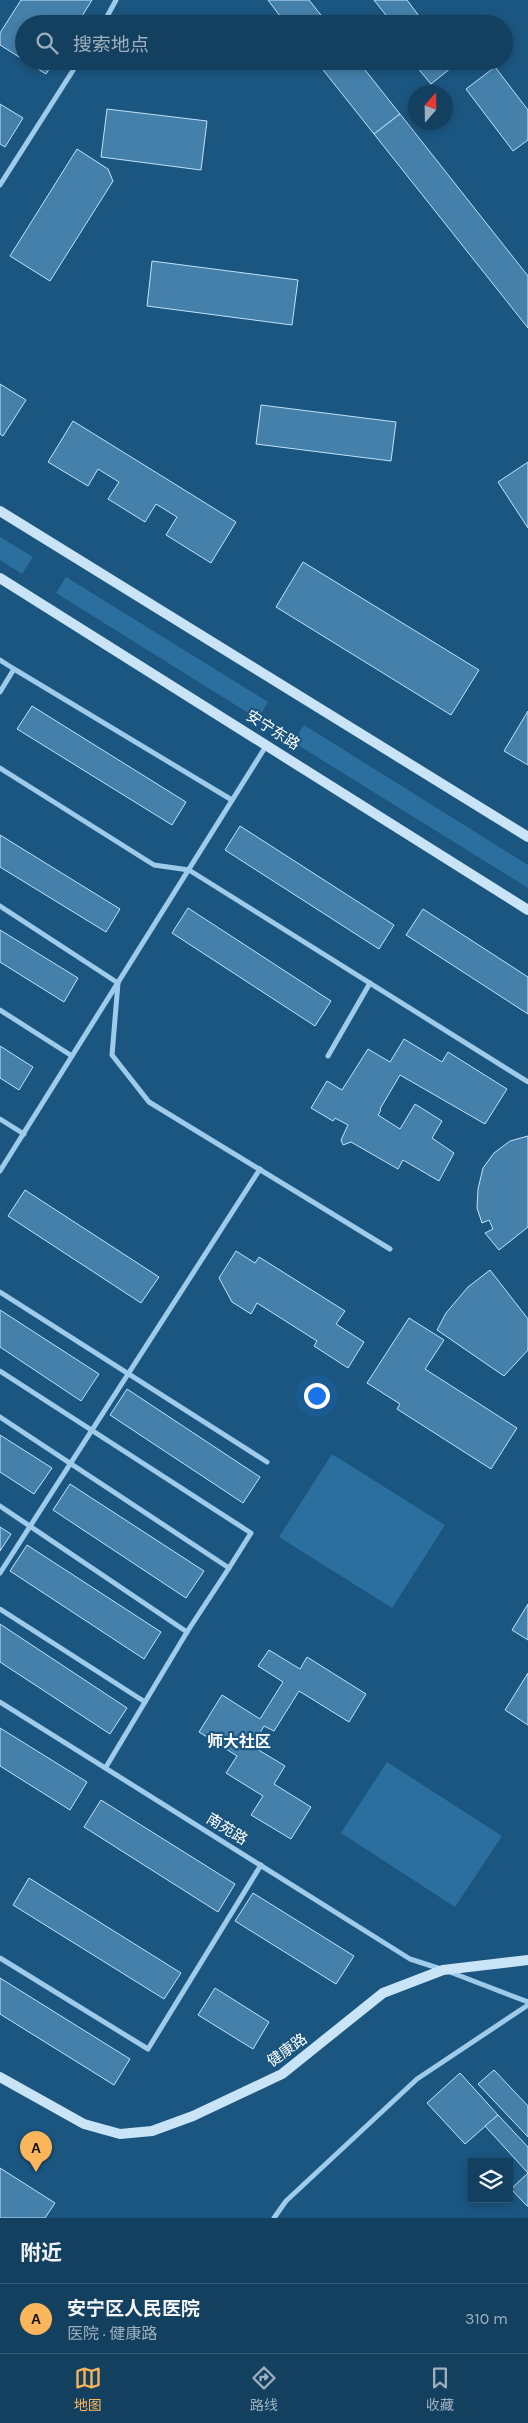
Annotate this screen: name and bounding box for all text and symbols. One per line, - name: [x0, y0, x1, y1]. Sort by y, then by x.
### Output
- search box: [15, 15, 513, 70]
- icon: search: [33, 29, 61, 57]
- text: 搜索地点: [73, 34, 149, 56]
- north arrow: [408, 85, 453, 130]
- street label: 安宁东路: [243, 706, 303, 754]
- your location: [304, 1383, 330, 1409]
- district label: 师大社区: [207, 1732, 271, 1751]
- street label: 南苑路: [203, 1809, 251, 1849]
- street label: 健康路: [264, 2029, 310, 2071]
- pin: A: [20, 2131, 52, 2172]
- map controls: [468, 2158, 513, 2203]
- button: layers: [468, 2158, 513, 2203]
- text: 附近: [20, 2241, 62, 2265]
- text: 安宁区人民医院: [67, 2298, 200, 2320]
- text: A: [31, 2309, 41, 2328]
- text: 310 m: [465, 2309, 508, 2328]
- text: 医院 · 健康路: [67, 2324, 157, 2343]
- tab: 地图: [74, 2364, 102, 2414]
- tab: 路线: [250, 2364, 278, 2414]
- tab: 收藏: [426, 2364, 454, 2414]

